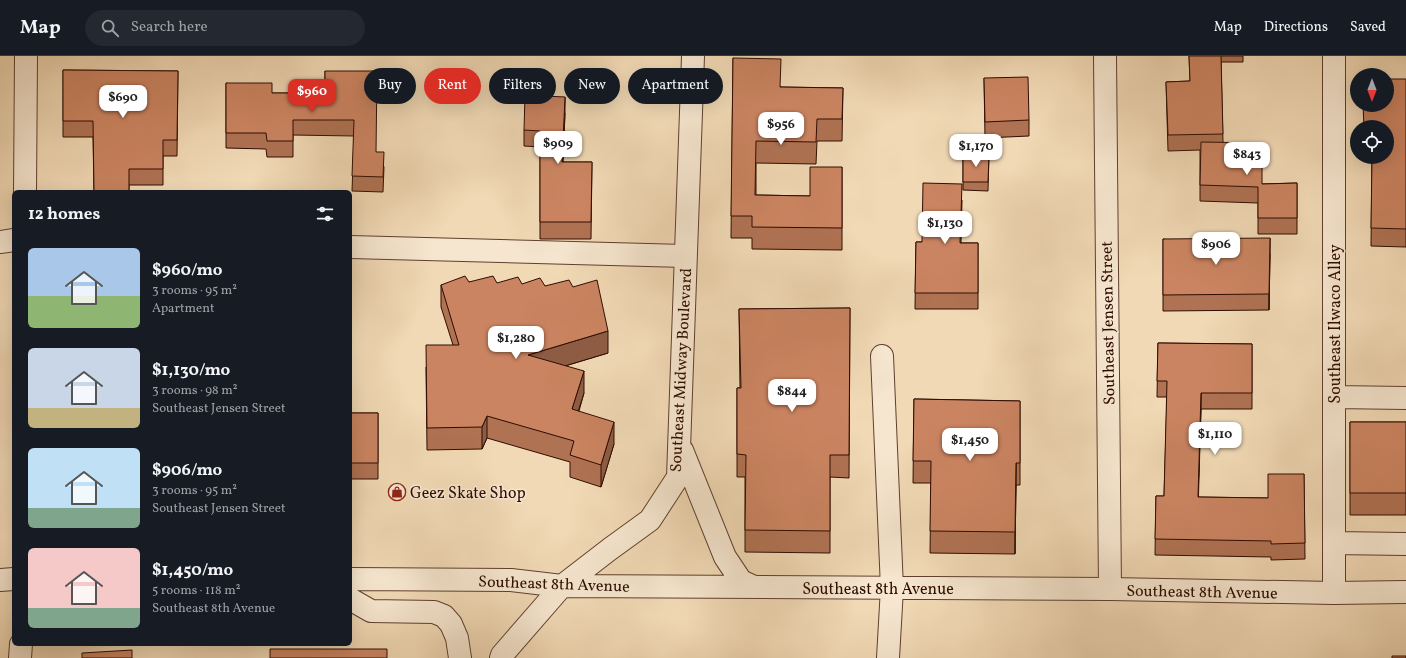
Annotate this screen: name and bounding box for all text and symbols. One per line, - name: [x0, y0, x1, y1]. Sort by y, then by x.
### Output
- search box: [85, 10, 365, 46]
- text: Map: [20, 15, 61, 41]
- icon: search: [99, 17, 121, 39]
- text: Search here: [131, 17, 208, 38]
- text: Map: [1214, 18, 1242, 37]
- text: Directions: [1264, 18, 1328, 37]
- text: Saved: [1350, 18, 1386, 37]
- chip: Buy: [364, 68, 416, 104]
- chip: Rent: [424, 68, 481, 104]
- chip: Filters: [489, 68, 556, 104]
- chip: New: [564, 68, 620, 104]
- chip: Apartment: [628, 68, 723, 104]
- north arrow: [1350, 68, 1394, 112]
- map controls: [1350, 68, 1394, 164]
- pin: $960: [288, 79, 336, 113]
- text: $960: [297, 83, 327, 101]
- pin: $690: [99, 85, 147, 119]
- text: $690: [108, 89, 138, 107]
- pin: $956: [757, 112, 805, 146]
- text: $956: [767, 116, 795, 134]
- button: locate: [1350, 120, 1394, 164]
- pin: $909: [534, 131, 582, 165]
- pin: $1,170: [943, 134, 1009, 168]
- text: $909: [543, 135, 573, 153]
- text: $1,170: [958, 138, 994, 156]
- pin: $843: [1223, 142, 1271, 176]
- text: $843: [1233, 146, 1261, 164]
- text: 12 homes: [28, 203, 100, 226]
- icon: filters: [314, 203, 336, 225]
- pin: $1,130: [912, 211, 978, 245]
- text: $1,130: [927, 215, 963, 233]
- pin: $906: [1192, 232, 1240, 266]
- text: $906: [1201, 236, 1231, 254]
- street label: Southeast Jensen Street: [1097, 240, 1121, 405]
- street label: Southeast Ilwaco Alley: [1325, 244, 1347, 404]
- text: $960/mo: [152, 259, 222, 282]
- icon: home: [60, 264, 108, 312]
- street label: Southeast Midway Boulevard: [666, 267, 698, 473]
- text: 3 rooms · 95 m²: [152, 282, 237, 300]
- text: Apartment: [152, 300, 215, 318]
- pin: $1,280: [483, 326, 549, 360]
- text: $1,280: [497, 330, 535, 348]
- text: $1,130/mo: [152, 359, 230, 382]
- icon: home: [60, 364, 108, 412]
- pin: $844: [768, 379, 816, 413]
- text: 3 rooms · 98 m²: [152, 382, 238, 400]
- text: $844: [777, 383, 807, 401]
- text: Southeast Jensen Street: [152, 400, 285, 418]
- pin: $1,110: [1182, 422, 1248, 456]
- text: $1,110: [1198, 426, 1232, 444]
- pin: $1,450: [937, 428, 1003, 462]
- text: $1,450: [951, 432, 989, 450]
- text: $906/mo: [152, 459, 222, 482]
- icon: home: [60, 464, 108, 512]
- text: 3 rooms · 95 m²: [152, 482, 237, 500]
- shop icon: Geez Skate Shop: [387, 482, 407, 502]
- place label: Geez Skate Shop: [410, 483, 526, 505]
- text: Southeast Jensen Street: [152, 500, 285, 518]
- text: $1,450/mo: [152, 559, 233, 582]
- icon: home: [60, 564, 108, 612]
- street label: Southeast 8th Avenue: [478, 571, 630, 599]
- street label: Southeast 8th Avenue: [802, 579, 954, 601]
- street label: Southeast 8th Avenue: [1126, 581, 1278, 605]
- text: 5 rooms · 118 m²: [152, 582, 241, 600]
- text: Southeast 8th Avenue: [152, 600, 275, 618]

